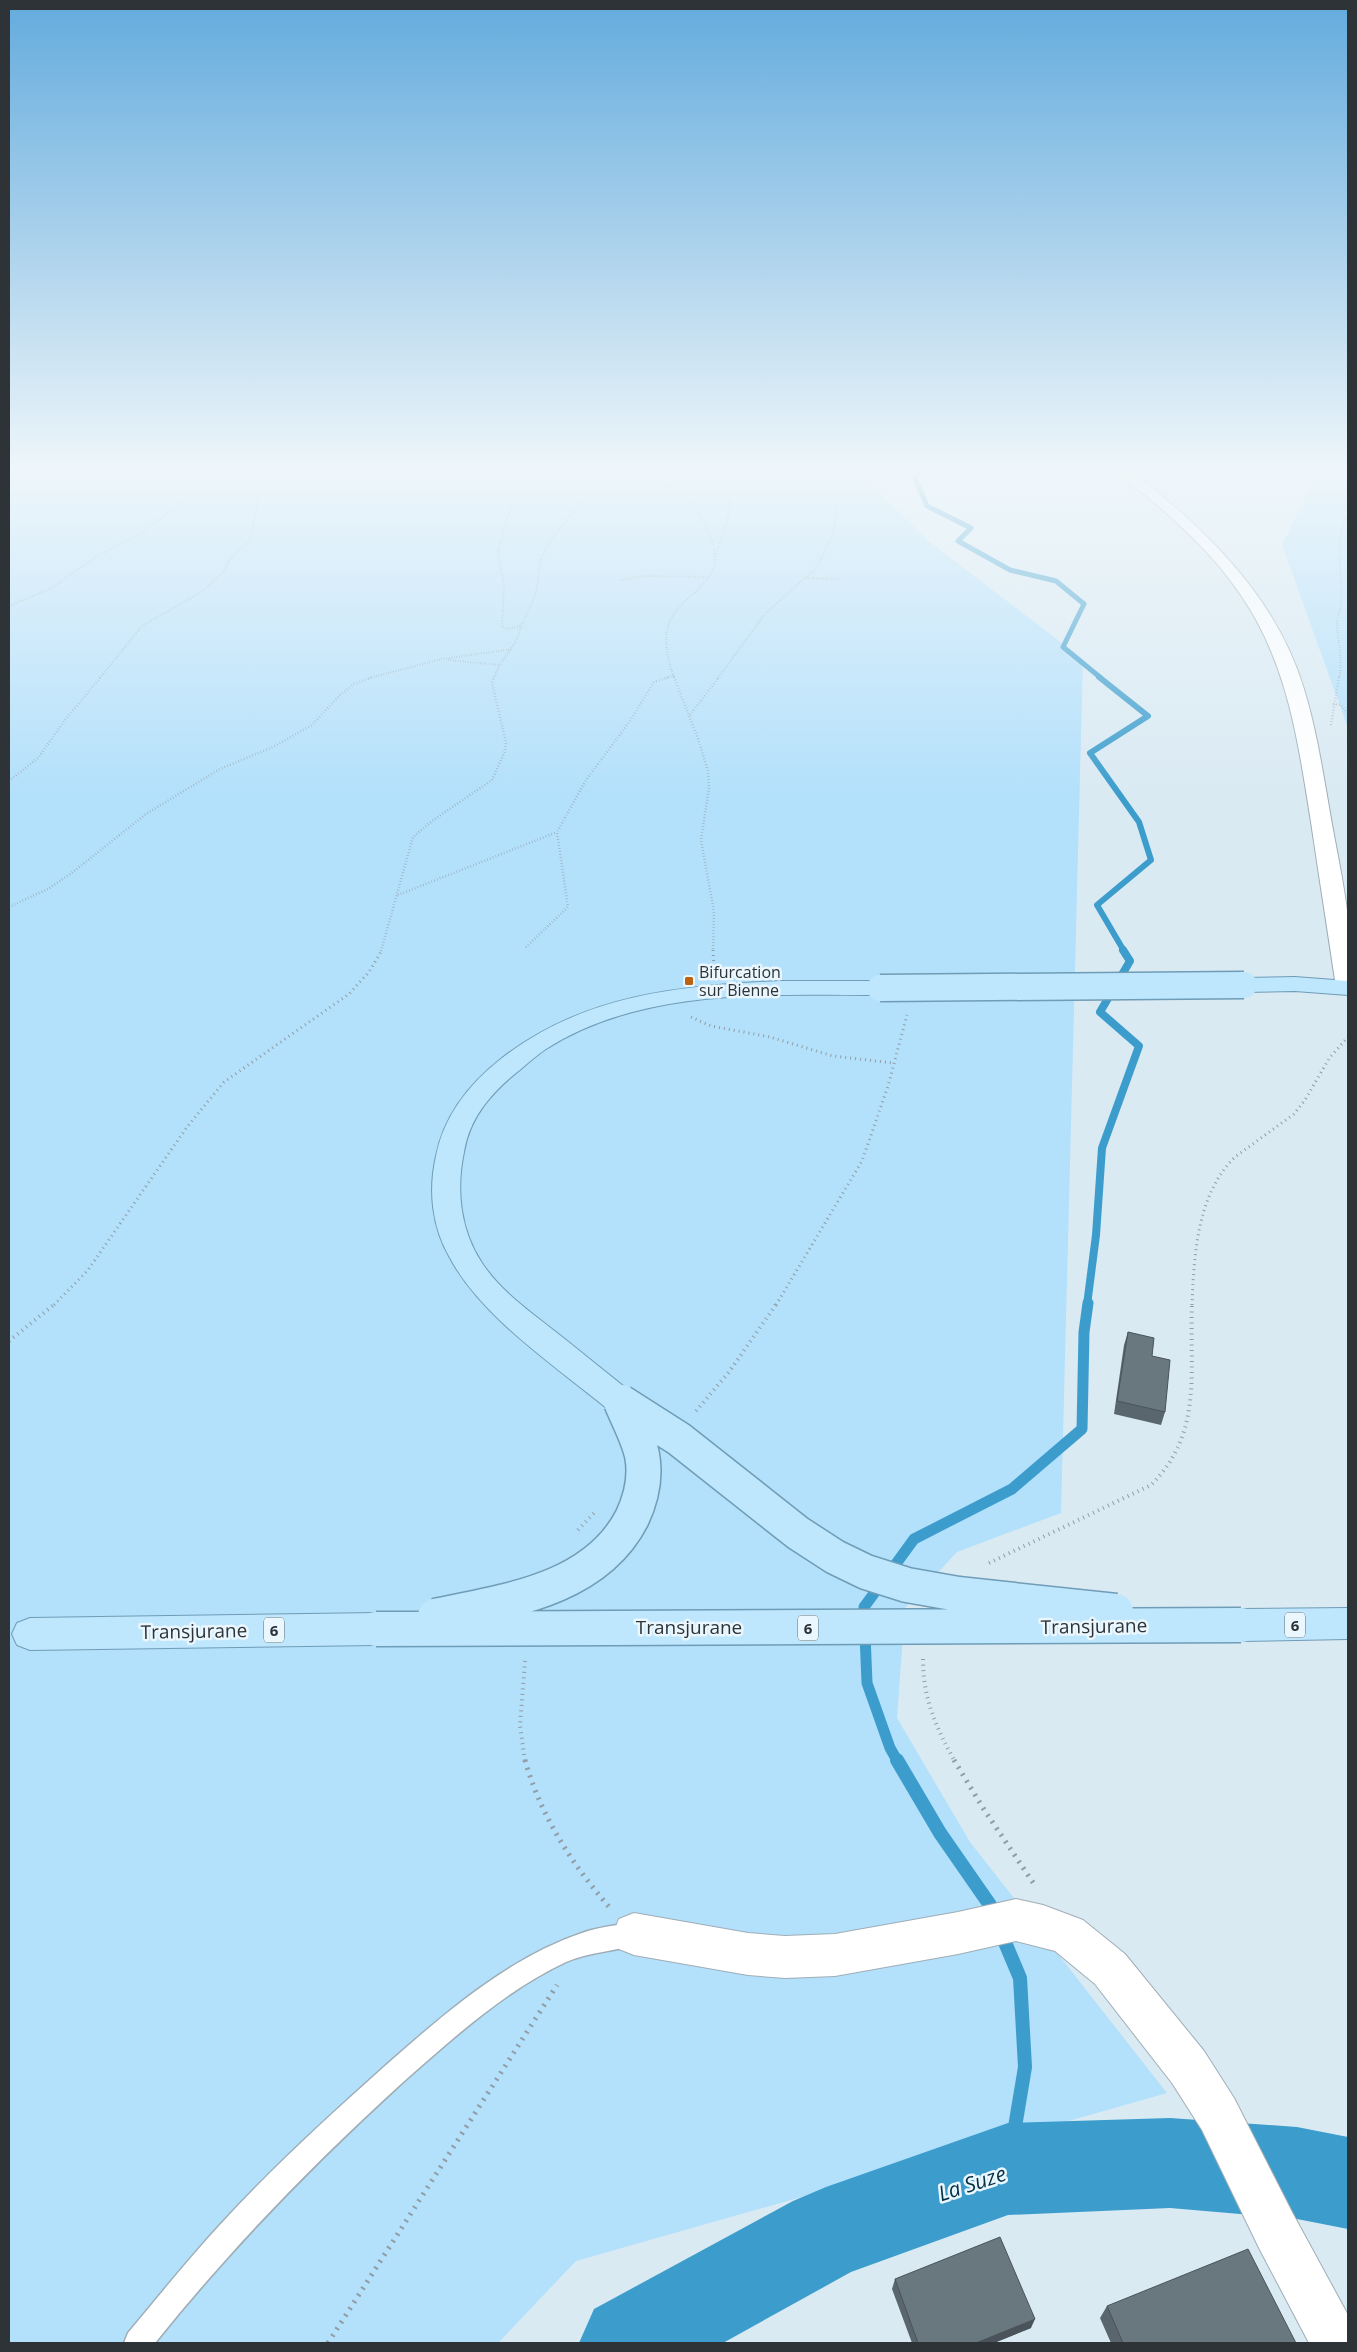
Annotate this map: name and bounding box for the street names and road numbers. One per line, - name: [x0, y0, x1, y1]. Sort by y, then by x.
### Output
- street label: Transjurane: [1040, 1612, 1148, 1640]
- road number: 6: [1285, 1612, 1305, 1638]
- street label: Transjurane: [636, 1614, 742, 1640]
- road number: 6: [798, 1616, 818, 1640]
- street label: Transjurane: [140, 1617, 248, 1645]
- road number: 6: [264, 1618, 284, 1642]

